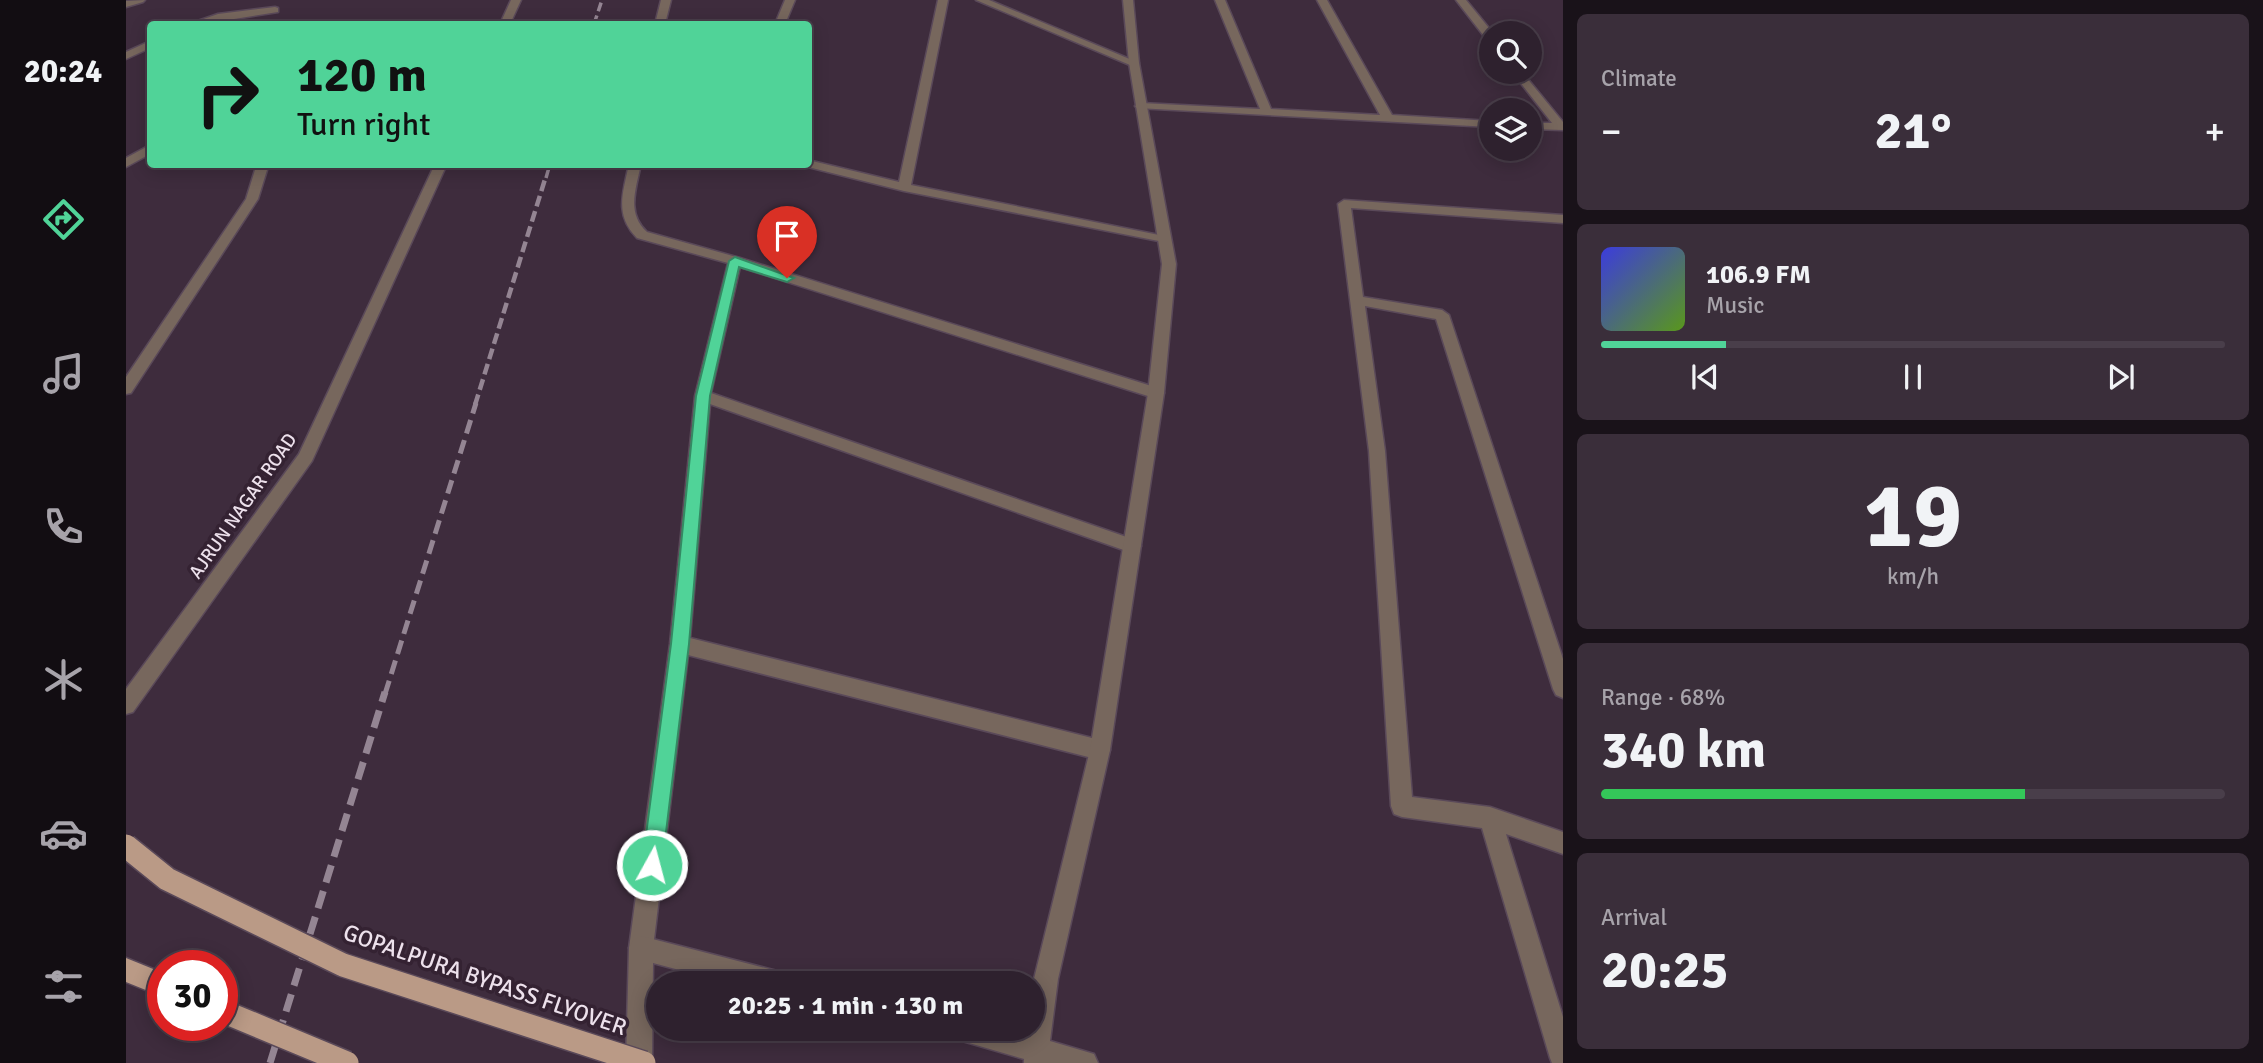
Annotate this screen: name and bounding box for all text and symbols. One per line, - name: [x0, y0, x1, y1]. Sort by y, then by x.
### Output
- map controls: [1479, 21, 1542, 161]
- button: search: [1479, 21, 1542, 84]
- text: 120 m: [297, 45, 427, 105]
- icon: right: [182, 49, 273, 140]
- text: 20:24: [24, 52, 102, 91]
- text: Climate: [1601, 64, 1677, 93]
- button: layers: [1479, 98, 1542, 161]
- text: 21°: [1875, 99, 1951, 163]
- text: Turn right: [297, 105, 430, 144]
- text: −: [1601, 108, 1622, 155]
- text: +: [2204, 108, 2225, 155]
- icon: directions: [39, 195, 88, 244]
- pin: [757, 206, 817, 278]
- icon: arrive: [768, 217, 806, 255]
- text: 106.9 FM: [1706, 259, 1811, 291]
- text: Music: [1706, 291, 1764, 320]
- icon: music: [39, 349, 88, 398]
- icon: previous: [1686, 358, 1724, 396]
- icon: pause: [1894, 358, 1932, 396]
- icon: next: [2102, 358, 2140, 396]
- street label: AJRUN NAGAR ROAD: [184, 428, 302, 584]
- text: 19: [1864, 460, 1962, 573]
- icon: phone: [39, 502, 88, 551]
- text: km/h: [1887, 562, 1939, 591]
- icon: climate: [39, 655, 88, 704]
- text: Range · 68%: [1601, 683, 1725, 712]
- text: 340 km: [1601, 718, 1766, 782]
- icon: car: [39, 809, 88, 858]
- position arrow: [615, 828, 689, 902]
- text: Arrival: [1601, 903, 1667, 932]
- street label: GOPALPURA BYPASS FLYOVER: [340, 918, 631, 1042]
- text: 20:25: [1601, 938, 1729, 1002]
- speed limit sign: 30: [147, 950, 238, 1041]
- icon: filters: [39, 962, 88, 1011]
- text: 20:25 · 1 min · 130 m: [728, 990, 963, 1022]

